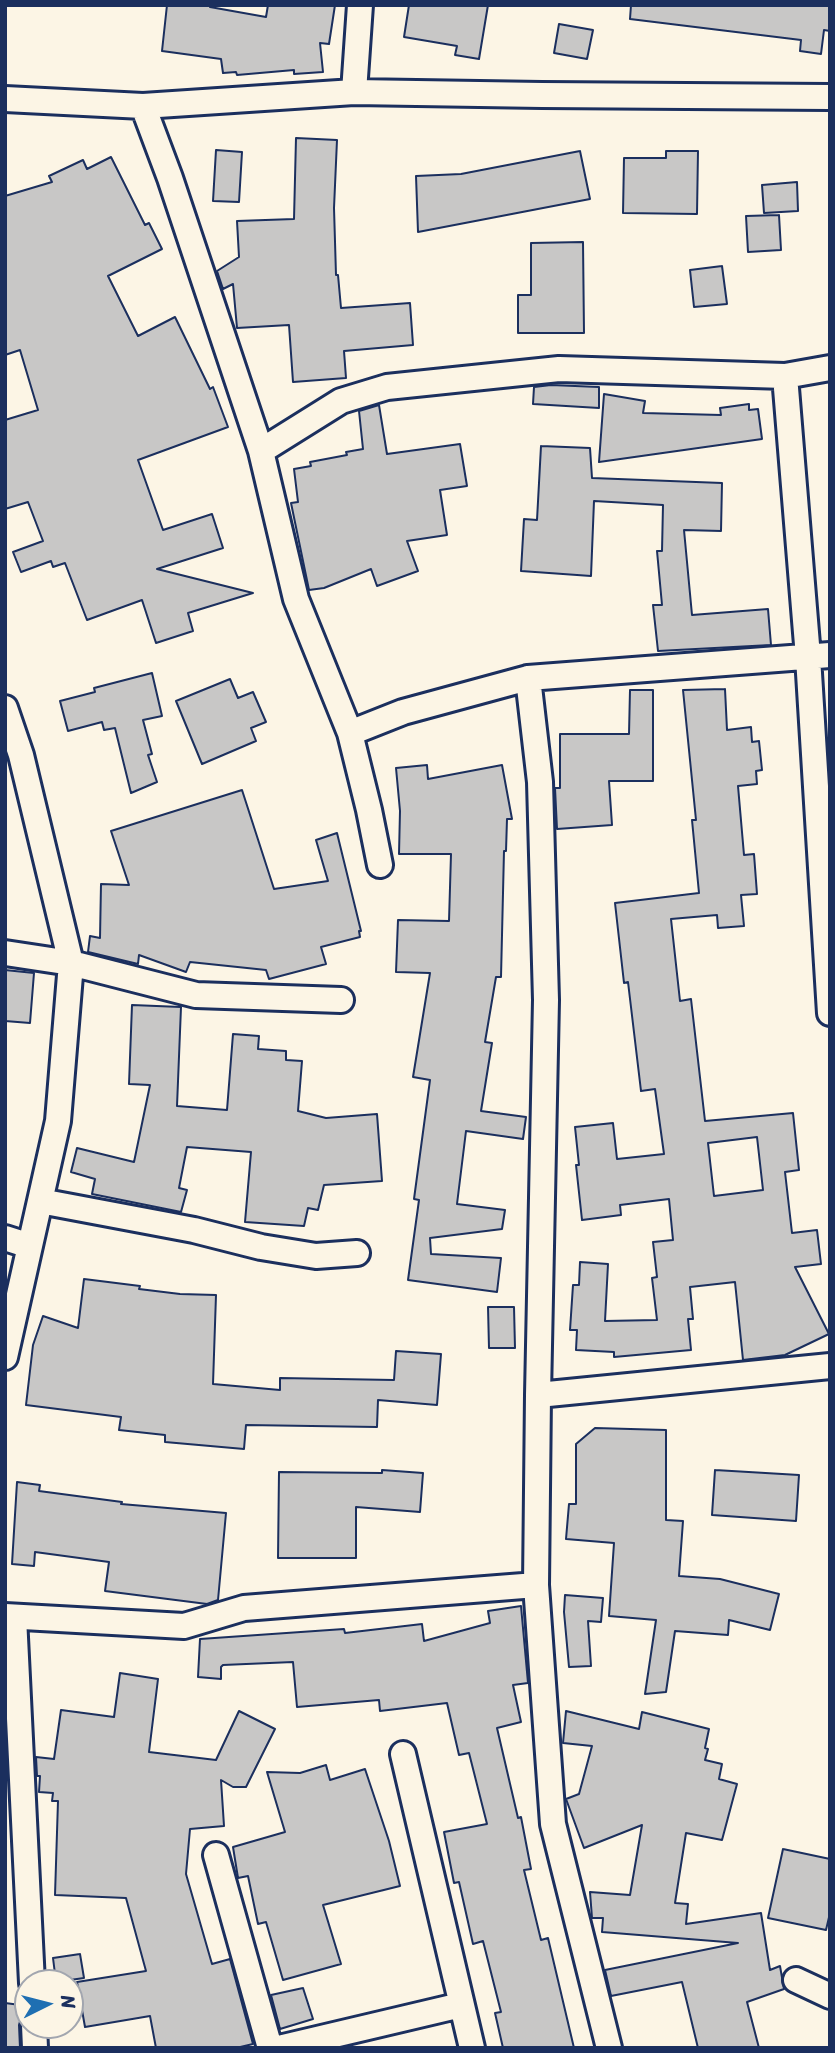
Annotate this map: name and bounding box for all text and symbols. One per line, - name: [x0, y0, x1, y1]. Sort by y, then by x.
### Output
- north arrow: [14, 1969, 84, 2039]
- text: N: [51, 1994, 85, 2010]

